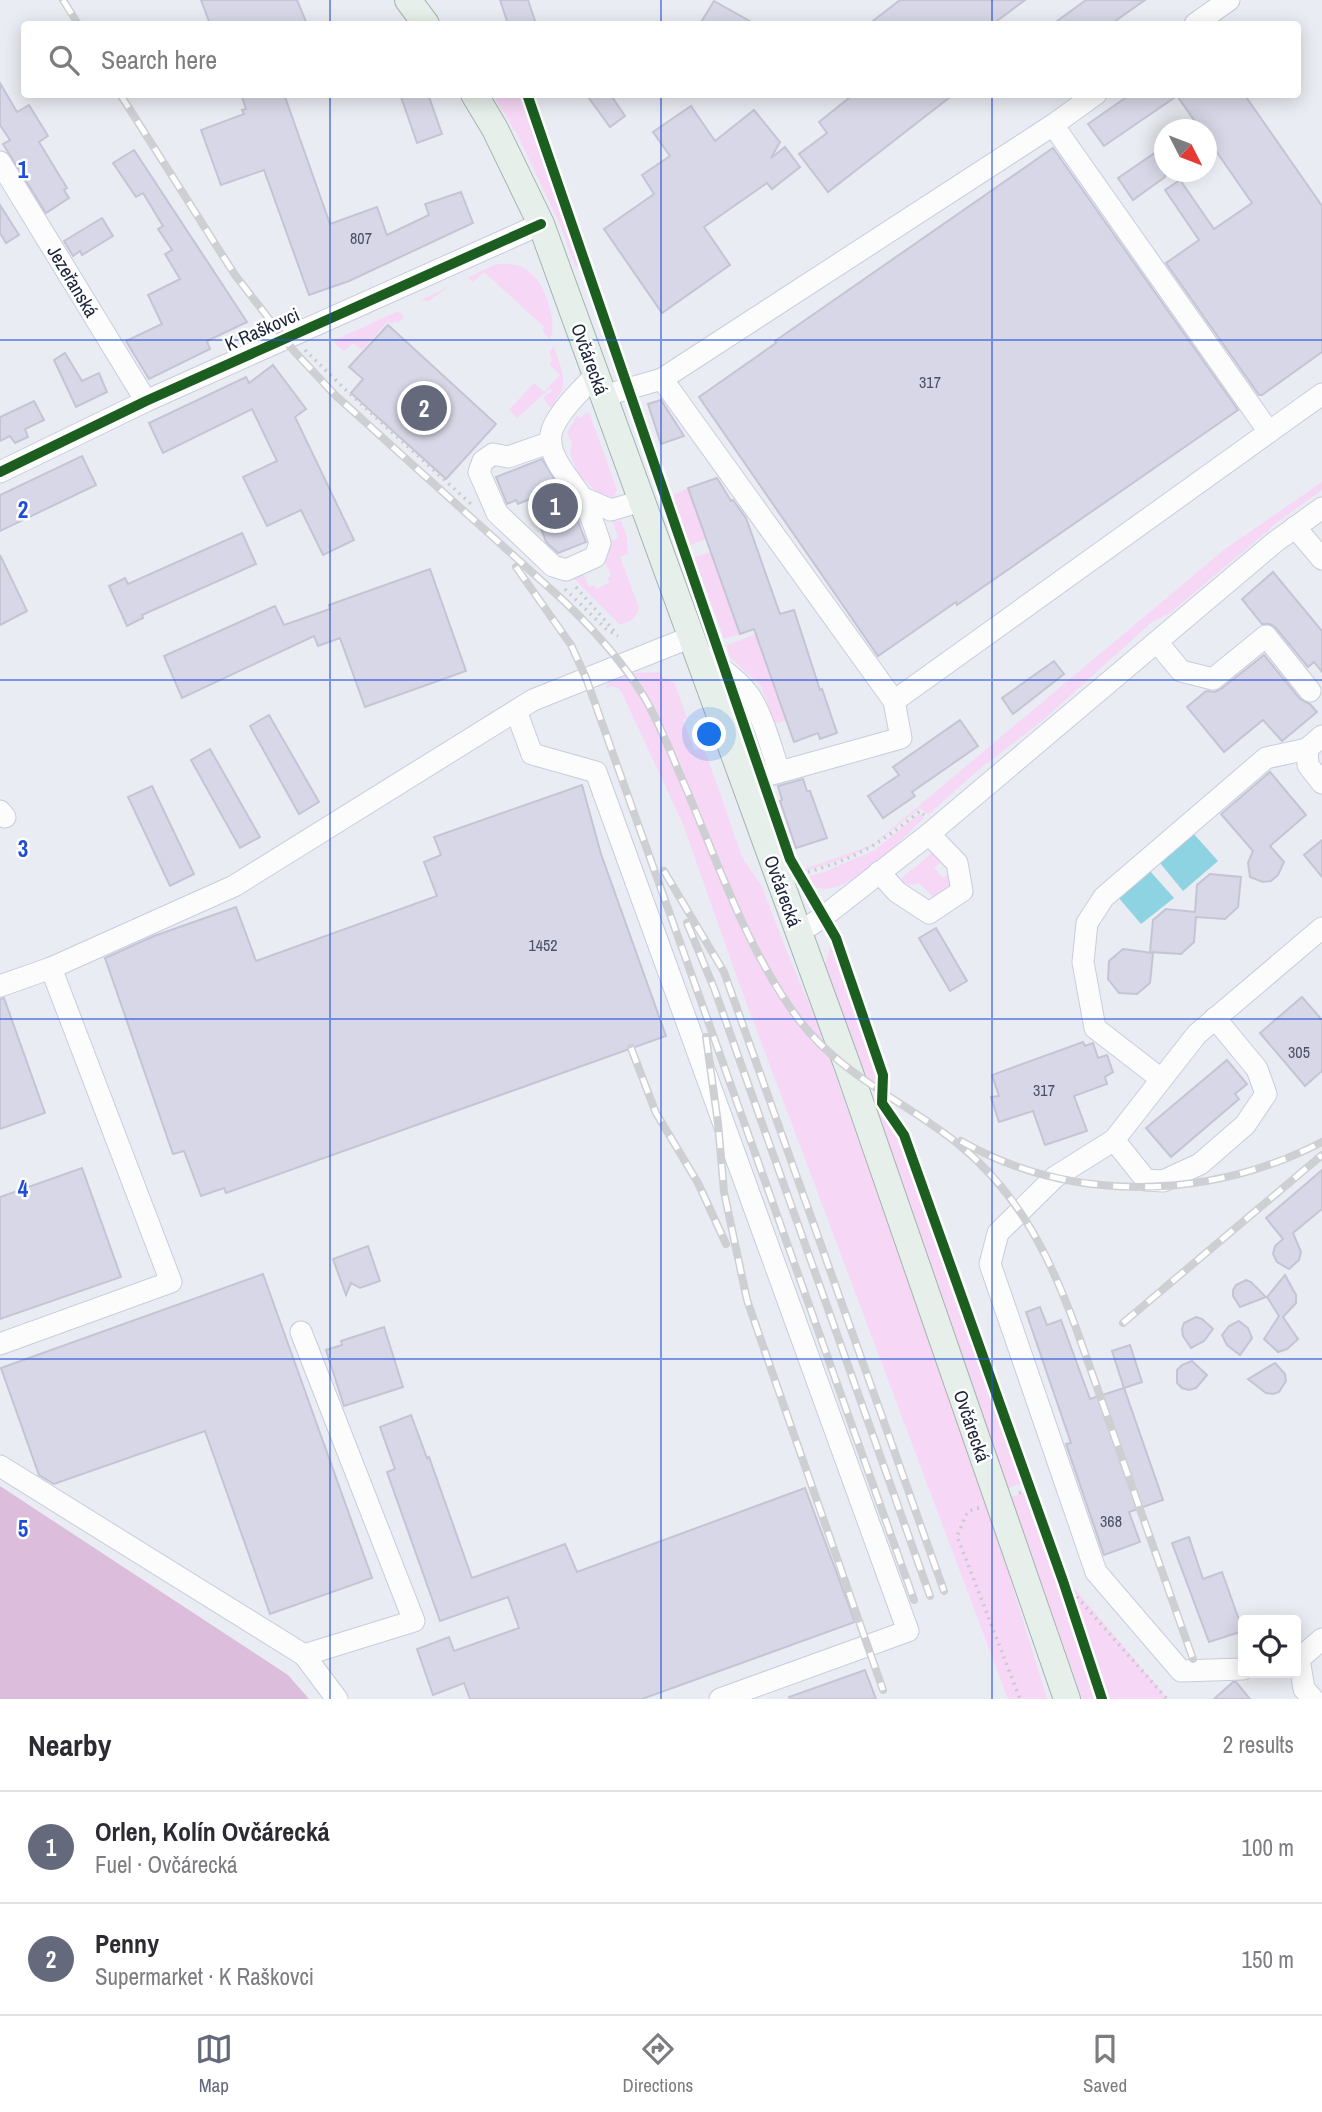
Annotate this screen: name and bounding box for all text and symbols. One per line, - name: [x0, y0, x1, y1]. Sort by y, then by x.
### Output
- search box: [21, 21, 1301, 98]
- icon: search: [45, 41, 83, 79]
- text: Search here: [101, 42, 217, 77]
- north arrow: [1154, 119, 1217, 182]
- text: 1: [18, 154, 29, 185]
- house number: 807: [350, 227, 372, 249]
- street label: Jezeřanská: [41, 240, 105, 322]
- street label: K Raškovci: [221, 301, 303, 357]
- street label: Ovčárecká: [565, 320, 615, 399]
- house number: 317: [919, 371, 941, 393]
- pin: 2: [401, 382, 447, 434]
- pin: 1: [532, 480, 578, 532]
- text: 2: [18, 494, 28, 525]
- your location: [692, 717, 726, 751]
- text: 3: [18, 833, 28, 864]
- street label: Ovčárecká: [758, 852, 808, 931]
- house number: 1452: [528, 934, 558, 956]
- house number: 305: [1288, 1041, 1310, 1063]
- house number: 317: [1033, 1079, 1055, 1101]
- text: 4: [18, 1173, 29, 1204]
- street label: Ovčárecká: [948, 1387, 997, 1466]
- house number: 368: [1100, 1510, 1122, 1532]
- text: 5: [18, 1513, 28, 1544]
- map controls: [1238, 1615, 1301, 1678]
- button: locate: [1238, 1615, 1301, 1678]
- text: Nearby: [28, 1725, 111, 1765]
- text: 2 results: [1223, 1729, 1294, 1760]
- text: Orlen, Kolín Ovčárecká: [95, 1814, 330, 1849]
- text: 1: [46, 1832, 56, 1863]
- text: 100 m: [1242, 1832, 1294, 1863]
- text: Fuel · Ovčárecká: [95, 1849, 238, 1880]
- text: Penny: [95, 1926, 159, 1961]
- text: 2: [46, 1944, 56, 1975]
- text: 150 m: [1242, 1944, 1294, 1975]
- text: Supermarket · K Raškovci: [95, 1961, 314, 1992]
- tab: Map: [195, 2030, 233, 2098]
- tab: Directions: [622, 2030, 693, 2098]
- tab: Saved: [1083, 2030, 1127, 2098]

